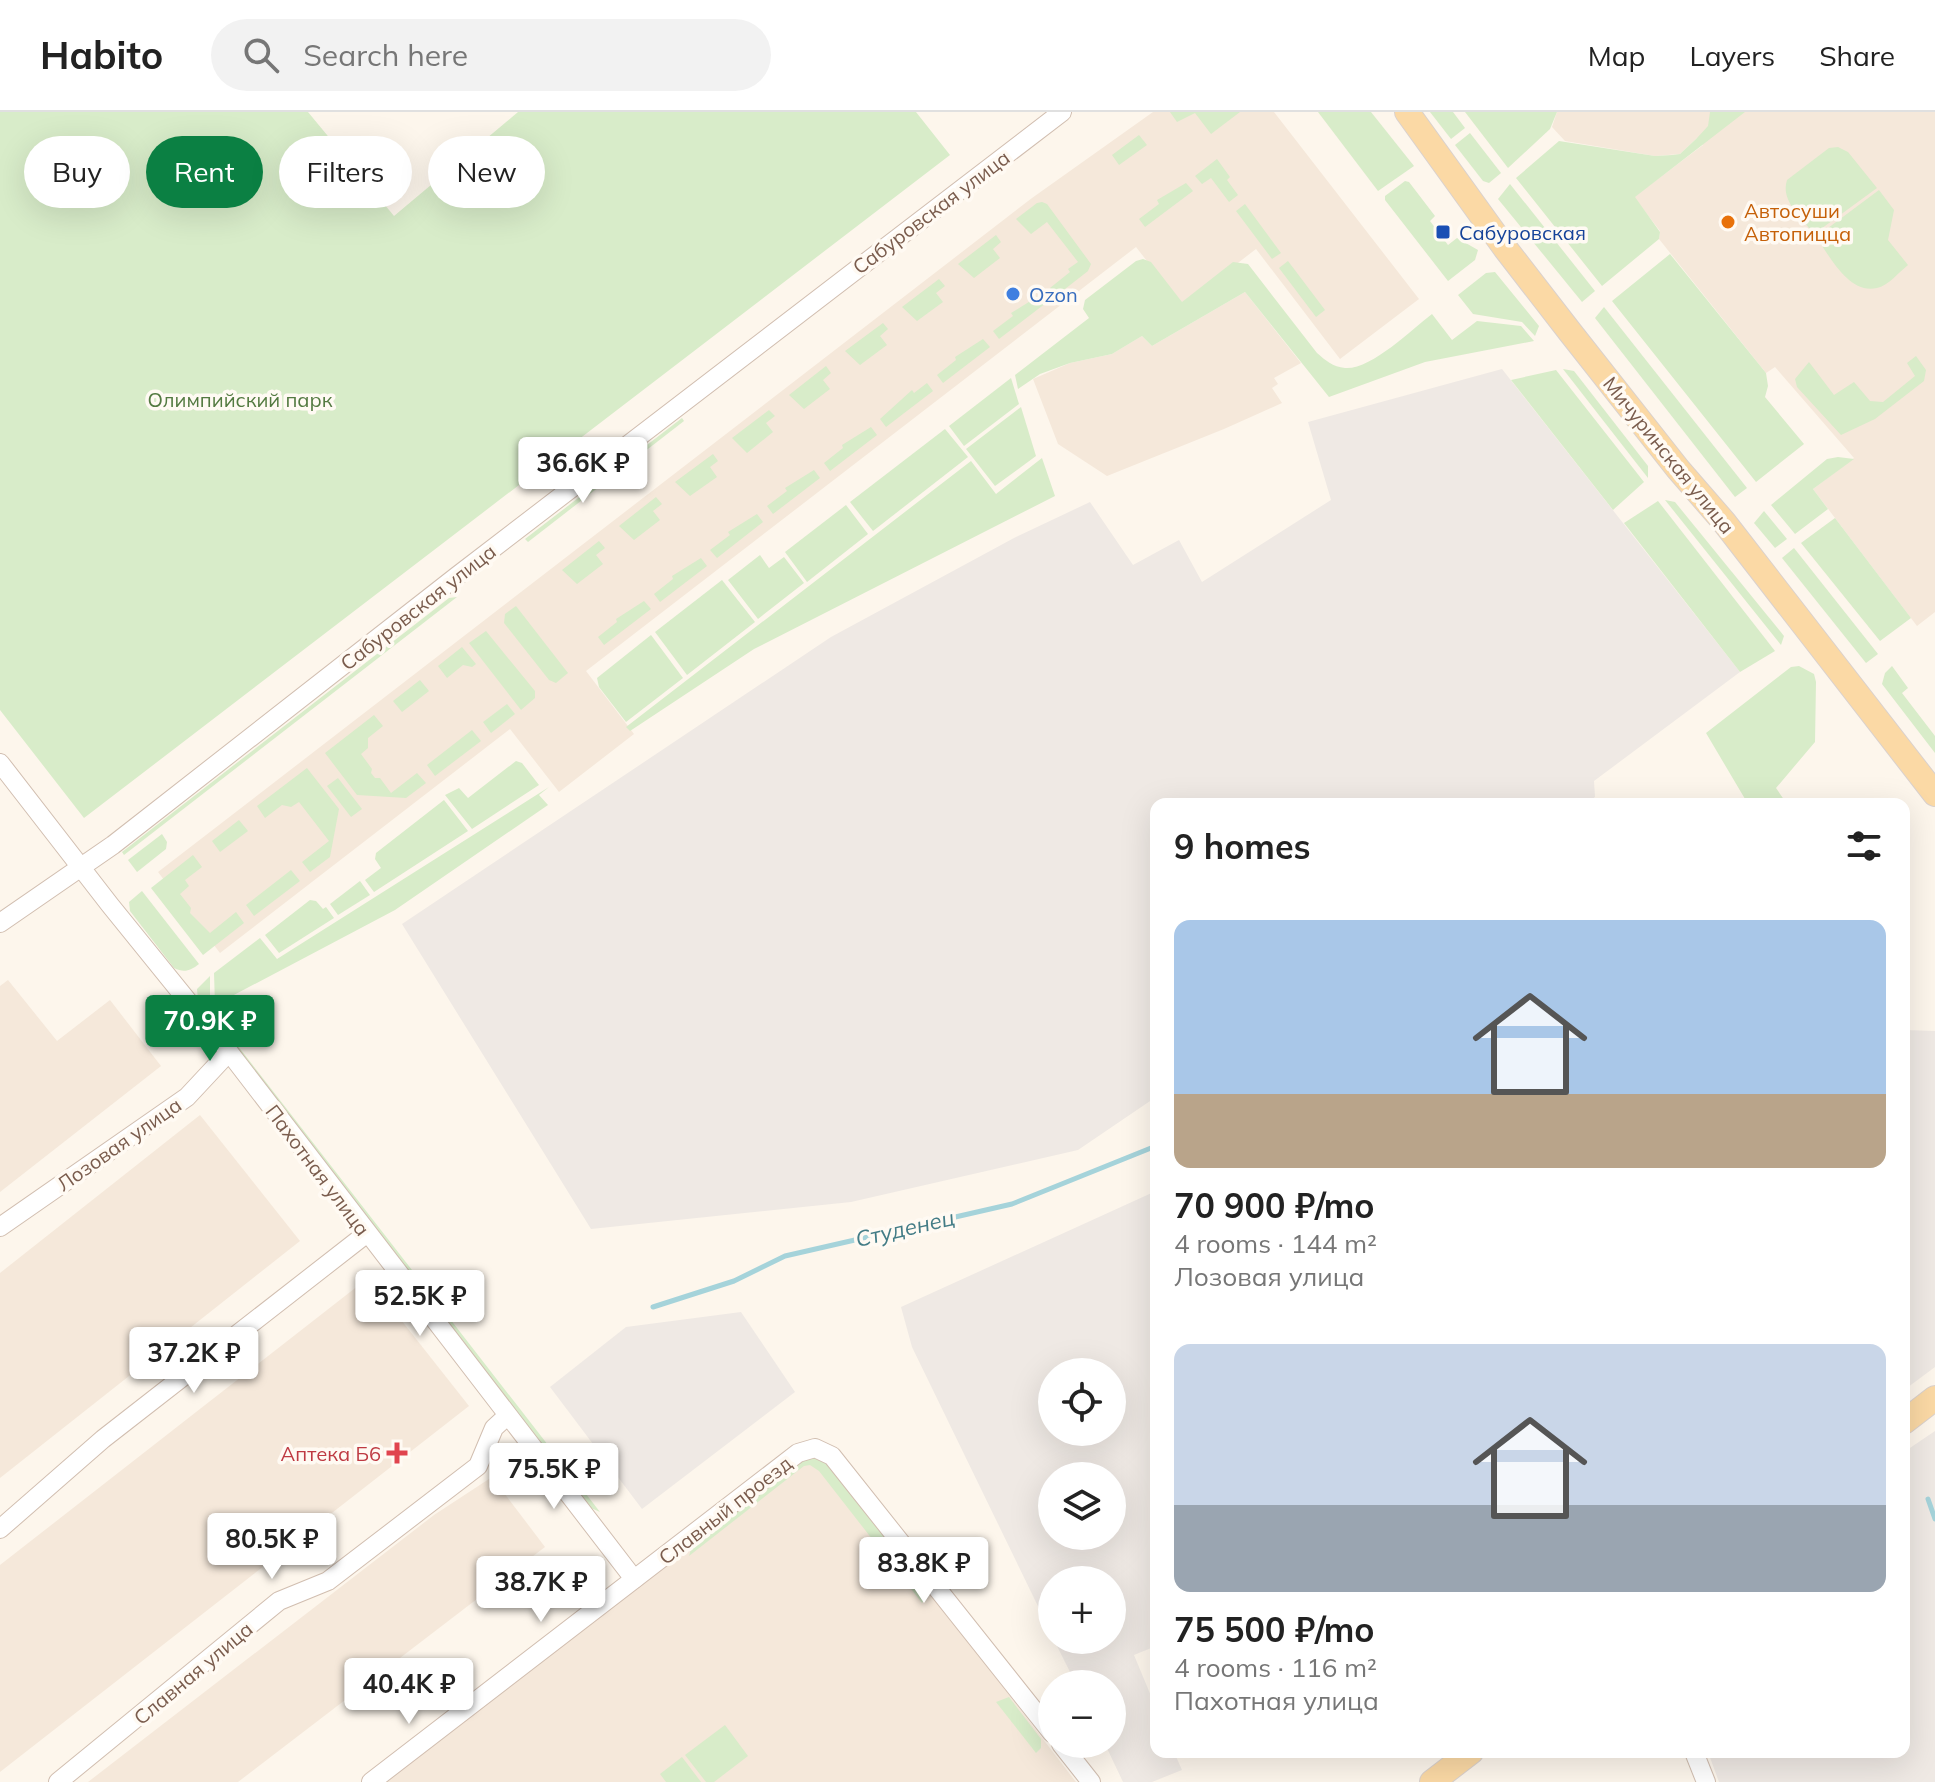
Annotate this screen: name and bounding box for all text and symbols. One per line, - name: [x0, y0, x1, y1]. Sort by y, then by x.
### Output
- search box: [211, 19, 771, 91]
- text: Habito: [40, 31, 163, 79]
- icon: search: [239, 33, 283, 77]
- text: Search here: [303, 36, 468, 74]
- text: Map: [1588, 38, 1645, 73]
- text: Layers: [1689, 38, 1775, 73]
- text: Share: [1819, 38, 1895, 73]
- chip: Buy: [24, 136, 130, 208]
- chip: Rent: [146, 136, 263, 208]
- chip: Filters: [279, 136, 412, 208]
- chip: New: [428, 136, 545, 208]
- street label: Сабуровская улица: [847, 145, 1015, 279]
- place label: Автосуши Автопицца: [1744, 198, 1851, 246]
- marker: Автосуши Автопицца: [1719, 213, 1737, 231]
- place label: Сабуровская: [1459, 220, 1586, 245]
- marker: Сабуровская: [1434, 223, 1452, 241]
- place label: Ozon: [1029, 282, 1078, 307]
- marker: Ozon: [1004, 285, 1022, 303]
- street label: Мичуринская улица: [1598, 371, 1740, 539]
- park label: Олимпийский парк: [148, 387, 333, 412]
- pin: 36.6K ₽: [509, 437, 657, 505]
- text: 36.6K ₽: [536, 446, 630, 479]
- street label: Сабуровская улица: [335, 538, 501, 676]
- icon: filters: [1842, 824, 1886, 868]
- text: 9 homes: [1174, 825, 1311, 868]
- icon: home: [1458, 972, 1602, 1116]
- pin: 70.9K ₽: [136, 995, 284, 1063]
- text: 70.9K ₽: [163, 1004, 257, 1037]
- street label: Лозовая улица: [52, 1092, 186, 1196]
- street label: Пахотная улица: [261, 1100, 375, 1240]
- text: 70 900 ₽/mo: [1174, 1184, 1374, 1227]
- water label: Студенец: [853, 1203, 957, 1253]
- text: 4 rooms · 144 m²: [1174, 1227, 1377, 1260]
- text: Лозовая улица: [1174, 1260, 1364, 1293]
- pin: 52.5K ₽: [346, 1270, 494, 1338]
- text: 52.5K ₽: [373, 1279, 467, 1312]
- pin: 37.2K ₽: [120, 1327, 268, 1395]
- text: 37.2K ₽: [147, 1336, 241, 1369]
- map controls: [1038, 1358, 1126, 1758]
- button: locate: [1038, 1358, 1126, 1446]
- icon: home: [1458, 1396, 1602, 1540]
- place label: Аптека Б6: [281, 1441, 381, 1466]
- pin: 75.5K ₽: [480, 1443, 628, 1511]
- marker: Аптека Б6: [388, 1444, 406, 1462]
- street label: Славный проезд: [653, 1450, 797, 1570]
- text: 75.5K ₽: [507, 1452, 601, 1485]
- button: layers: [1038, 1462, 1126, 1550]
- pin: 80.5K ₽: [198, 1513, 346, 1581]
- text: 80.5K ₽: [225, 1522, 319, 1555]
- pin: 83.8K ₽: [850, 1537, 998, 1605]
- text: 83.8K ₽: [877, 1546, 971, 1579]
- pin: 38.7K ₽: [467, 1556, 615, 1624]
- text: 38.7K ₽: [494, 1565, 588, 1598]
- button: +: [1038, 1566, 1126, 1654]
- text: 75 500 ₽/mo: [1174, 1608, 1374, 1651]
- street label: Славная улица: [128, 1616, 258, 1730]
- text: 4 rooms · 116 m²: [1174, 1651, 1377, 1684]
- pin: 40.4K ₽: [335, 1658, 483, 1726]
- text: 40.4K ₽: [362, 1667, 456, 1700]
- button: −: [1038, 1670, 1126, 1758]
- text: Пахотная улица: [1174, 1684, 1379, 1717]

